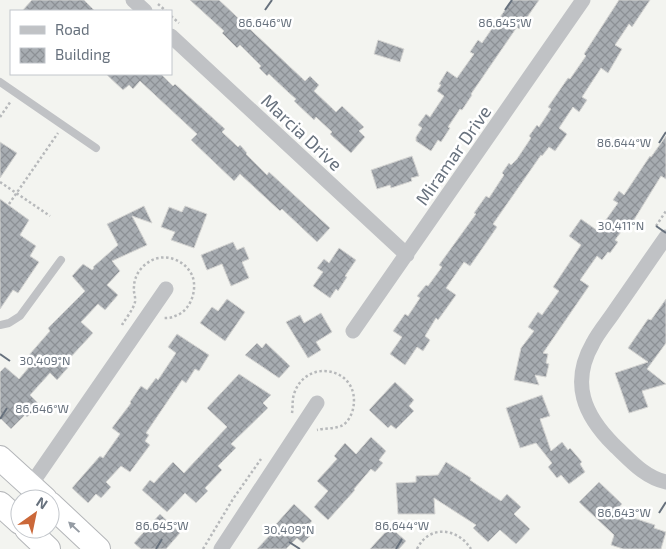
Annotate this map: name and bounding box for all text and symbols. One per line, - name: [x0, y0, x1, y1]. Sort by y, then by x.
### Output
- legend: [10, 10, 172, 75]
- text: 86.646°W: [238, 15, 292, 29]
- text: 86.645°W: [478, 15, 532, 29]
- text: Road: [55, 20, 90, 38]
- text: Building: [55, 45, 111, 63]
- street label: Marcia Drive: [257, 89, 347, 175]
- street label: Miramar Drive: [411, 101, 495, 209]
- text: 86.644°W: [597, 135, 651, 149]
- text: 30.411°N: [598, 218, 644, 232]
- text: 30.409°N: [20, 353, 70, 367]
- text: 86.646°W: [15, 401, 69, 415]
- north arrow: [10, 489, 60, 539]
- text: N: [33, 493, 51, 513]
- text: 86.643°W: [597, 505, 651, 519]
- text: 86.645°W: [135, 518, 189, 532]
- text: 86.644°W: [375, 518, 429, 532]
- one-way arrow: [68, 521, 80, 533]
- text: 30.409°N: [264, 522, 314, 536]

